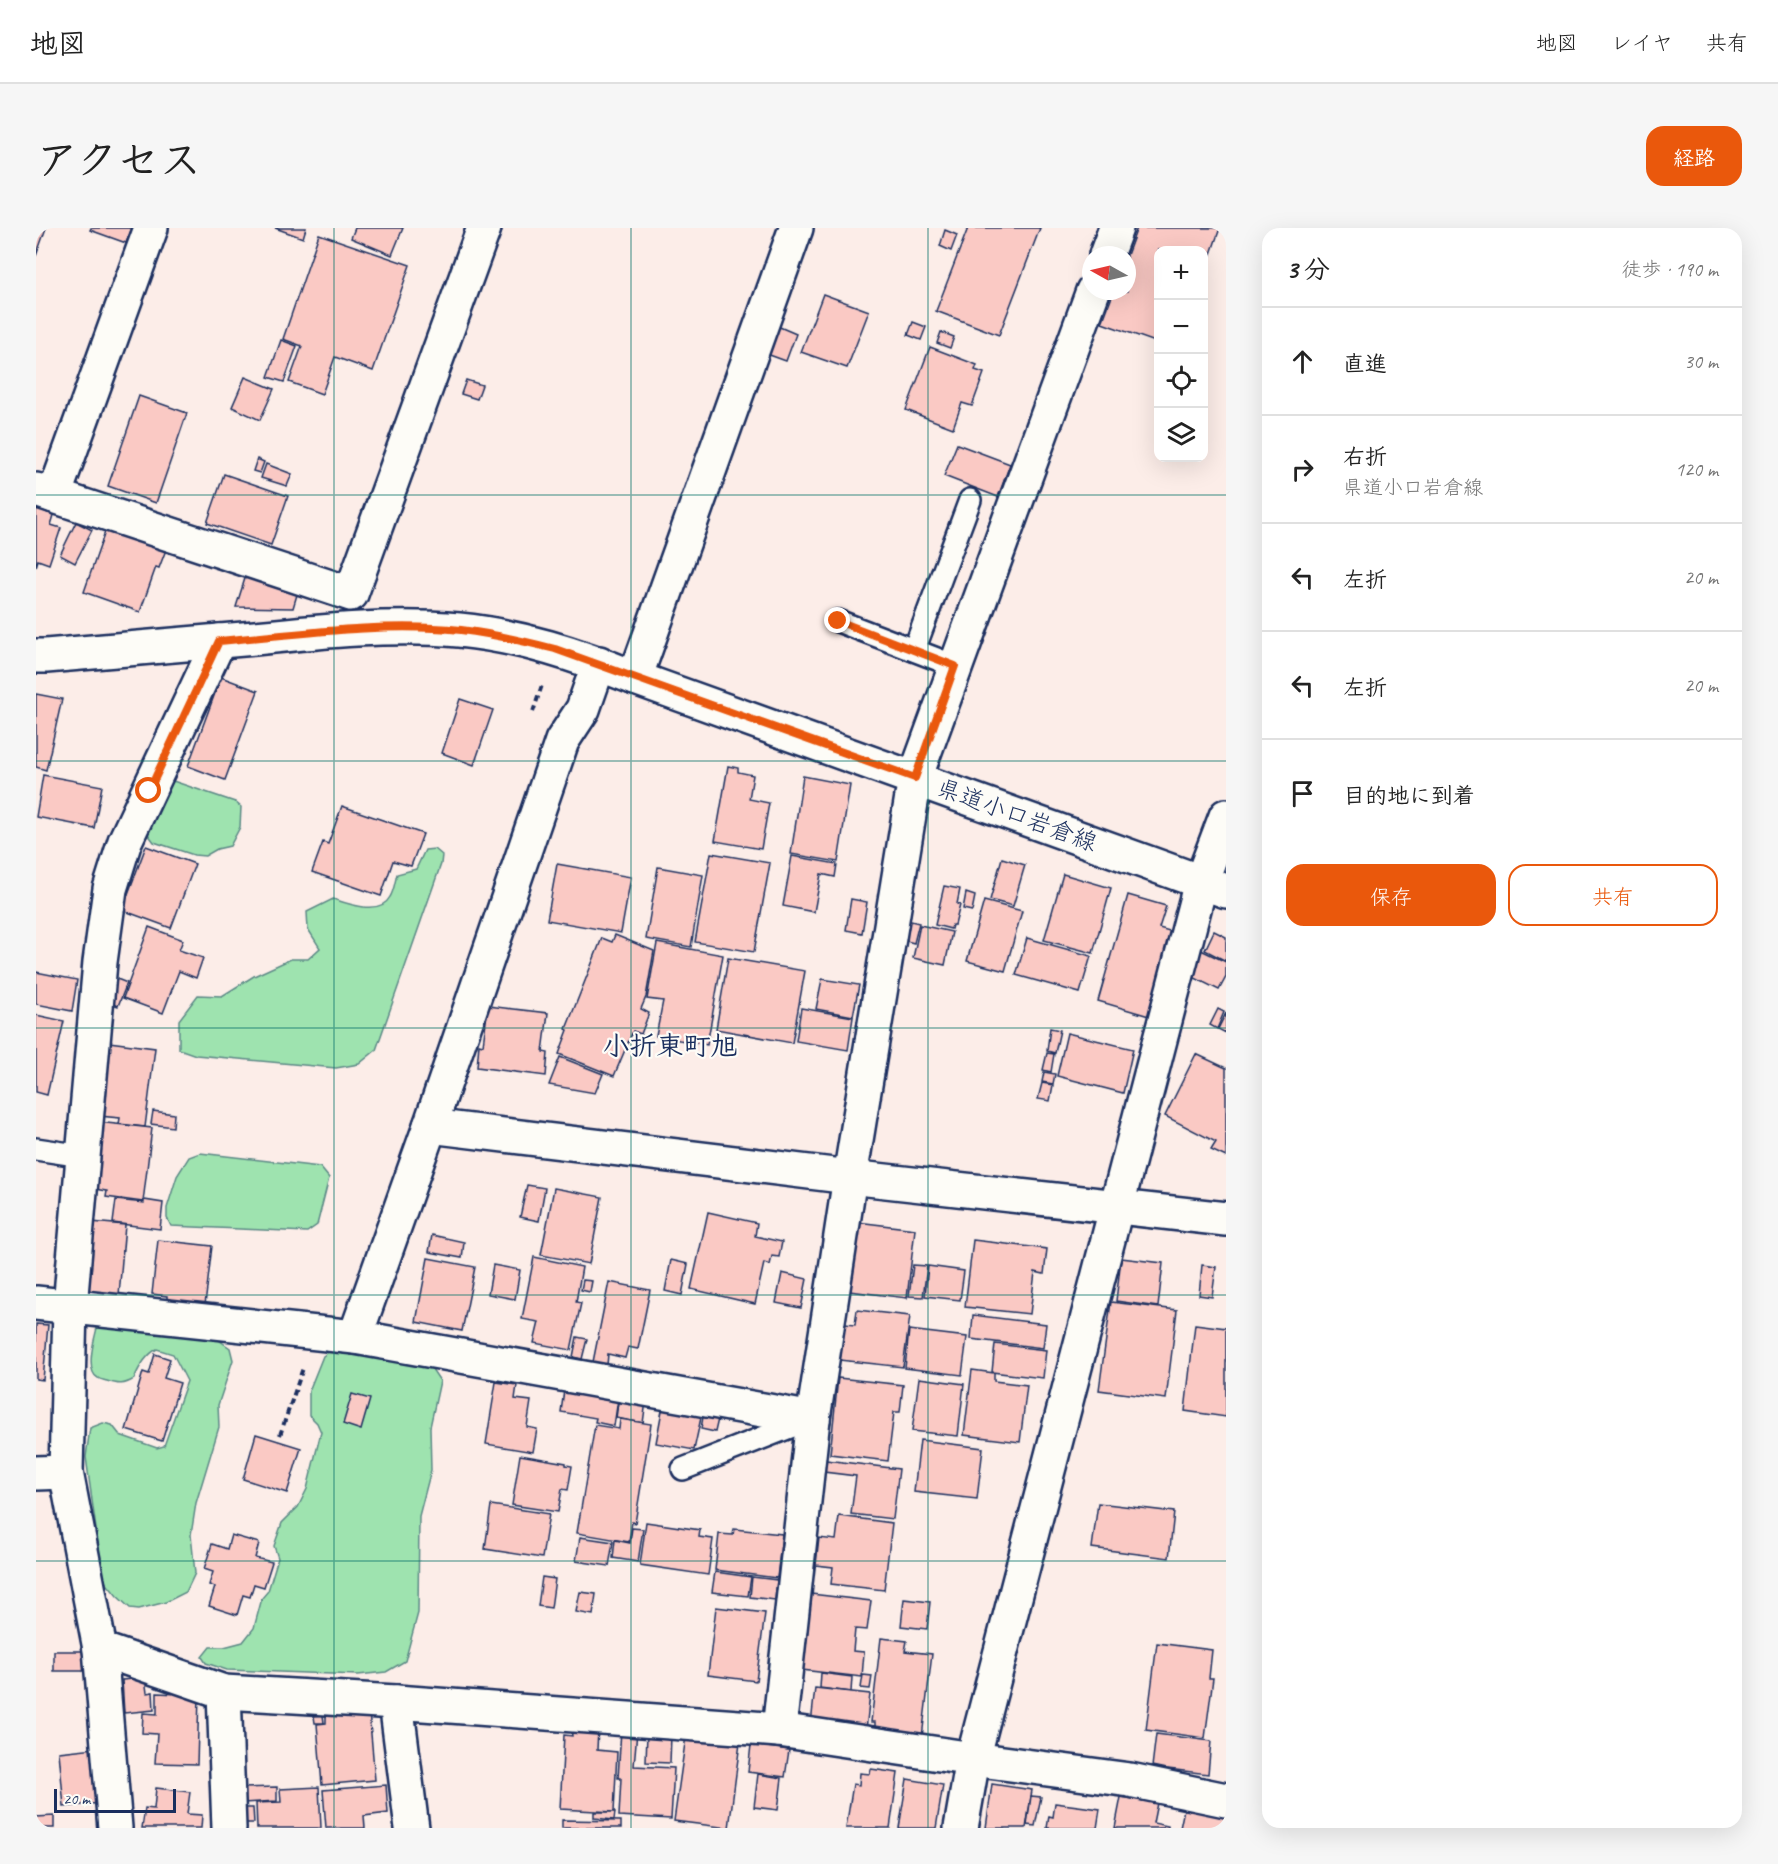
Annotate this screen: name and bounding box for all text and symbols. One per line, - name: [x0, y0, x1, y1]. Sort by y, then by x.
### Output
- text: 地図: [30, 26, 86, 61]
- text: 地図: [1536, 30, 1578, 56]
- text: レイヤ: [1611, 30, 1673, 56]
- text: 共有: [1706, 30, 1748, 56]
- button: 経路: [1646, 126, 1742, 186]
- text: アクセス: [36, 134, 201, 187]
- north arrow: [1082, 246, 1136, 300]
- map controls: [1154, 246, 1208, 462]
- button: +: [1154, 246, 1208, 300]
- text: 3 分: [1286, 253, 1330, 286]
- text: 徒歩 · 190 m: [1622, 257, 1718, 282]
- button: −: [1154, 300, 1208, 354]
- icon: ahead: [1286, 345, 1319, 378]
- text: 30 m: [1684, 349, 1718, 374]
- text: 直進: [1343, 350, 1387, 378]
- button: locate: [1154, 354, 1208, 408]
- button: layers: [1154, 408, 1208, 462]
- text: 右折: [1343, 443, 1387, 471]
- icon: right: [1286, 453, 1319, 486]
- text: 120 m: [1675, 457, 1718, 482]
- text: 県道小口岩倉線: [1343, 475, 1483, 500]
- icon: left: [1286, 561, 1319, 594]
- text: 20 m: [1684, 565, 1718, 590]
- text: 左折: [1343, 566, 1387, 594]
- route end: [824, 607, 850, 633]
- icon: left: [1286, 669, 1319, 702]
- text: 20 m: [1684, 673, 1718, 698]
- text: 左折: [1343, 674, 1387, 702]
- street label: 県道小口岩倉線: [933, 772, 1101, 858]
- route start: [135, 777, 161, 803]
- icon: arrive: [1286, 777, 1319, 810]
- text: 目的地に到着: [1343, 782, 1475, 810]
- button: 保存: [1286, 864, 1496, 926]
- button: 共有: [1508, 864, 1718, 926]
- district label: 小折東町旭: [603, 1029, 738, 1063]
- scale bar: [54, 1786, 176, 1814]
- text: 20 m: [63, 1789, 90, 1809]

